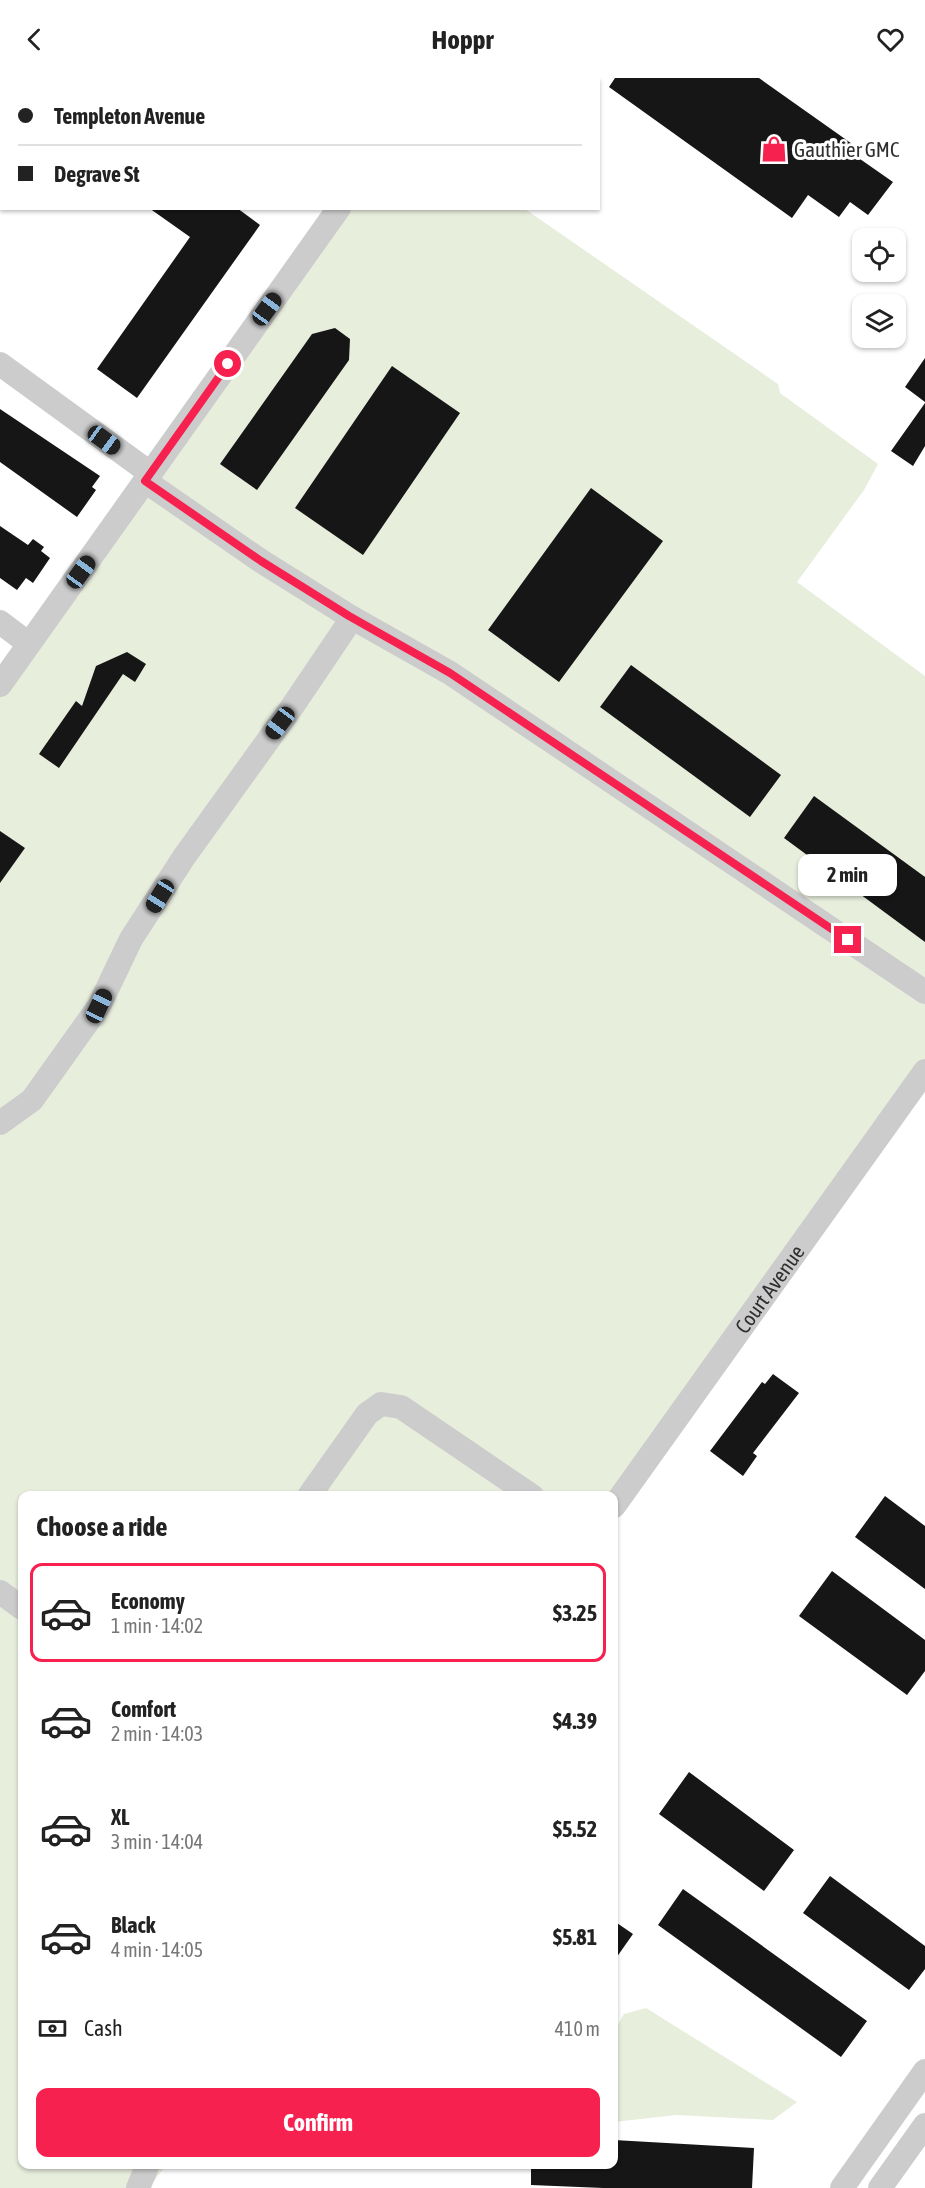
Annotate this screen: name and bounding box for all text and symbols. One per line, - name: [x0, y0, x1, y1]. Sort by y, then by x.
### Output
- icon: back: [18, 23, 51, 56]
- icon: heart: [874, 23, 907, 56]
- text: Hoppr: [432, 24, 493, 55]
- text: Templeton Avenue: [54, 103, 205, 129]
- shop icon: Gauthier GMC: [759, 134, 789, 164]
- place label: Gauthier GMC: [794, 137, 900, 161]
- text: Degrave St: [54, 161, 139, 187]
- map controls: [852, 228, 906, 348]
- button: locate: [852, 228, 906, 282]
- car: [249, 289, 285, 329]
- button: layers: [852, 294, 906, 348]
- route start: [214, 350, 241, 377]
- car: [84, 422, 124, 458]
- car: [63, 552, 99, 592]
- car: [262, 703, 298, 743]
- callout: 2 min: [798, 853, 898, 895]
- text: 2 min: [827, 863, 868, 886]
- car: [143, 876, 177, 916]
- route end: [834, 926, 861, 953]
- car: [83, 986, 115, 1026]
- street label: Court Avenue: [730, 1240, 809, 1338]
- text: Choose a ride: [36, 1511, 168, 1542]
- icon: car: [39, 1586, 93, 1640]
- text: Economy: [111, 1588, 185, 1614]
- text: $3.25: [553, 1600, 597, 1626]
- text: 1 min · 14:02: [111, 1614, 203, 1637]
- icon: car: [39, 1694, 93, 1748]
- text: Comfort: [111, 1696, 176, 1722]
- text: $4.39: [553, 1708, 597, 1734]
- text: 2 min · 14:03: [111, 1722, 203, 1745]
- icon: car: [39, 1802, 93, 1856]
- text: XL: [111, 1804, 129, 1830]
- text: $5.52: [553, 1816, 597, 1842]
- text: 3 min · 14:04: [111, 1830, 203, 1853]
- icon: car: [39, 1910, 93, 1964]
- text: Black: [111, 1912, 155, 1938]
- text: $5.81: [553, 1924, 597, 1950]
- text: 4 min · 14:05: [111, 1938, 203, 1961]
- icon: cash: [36, 2012, 69, 2045]
- text: Cash: [84, 2015, 123, 2041]
- text: 410 m: [555, 2017, 600, 2040]
- button: Confirm: [36, 2088, 600, 2157]

